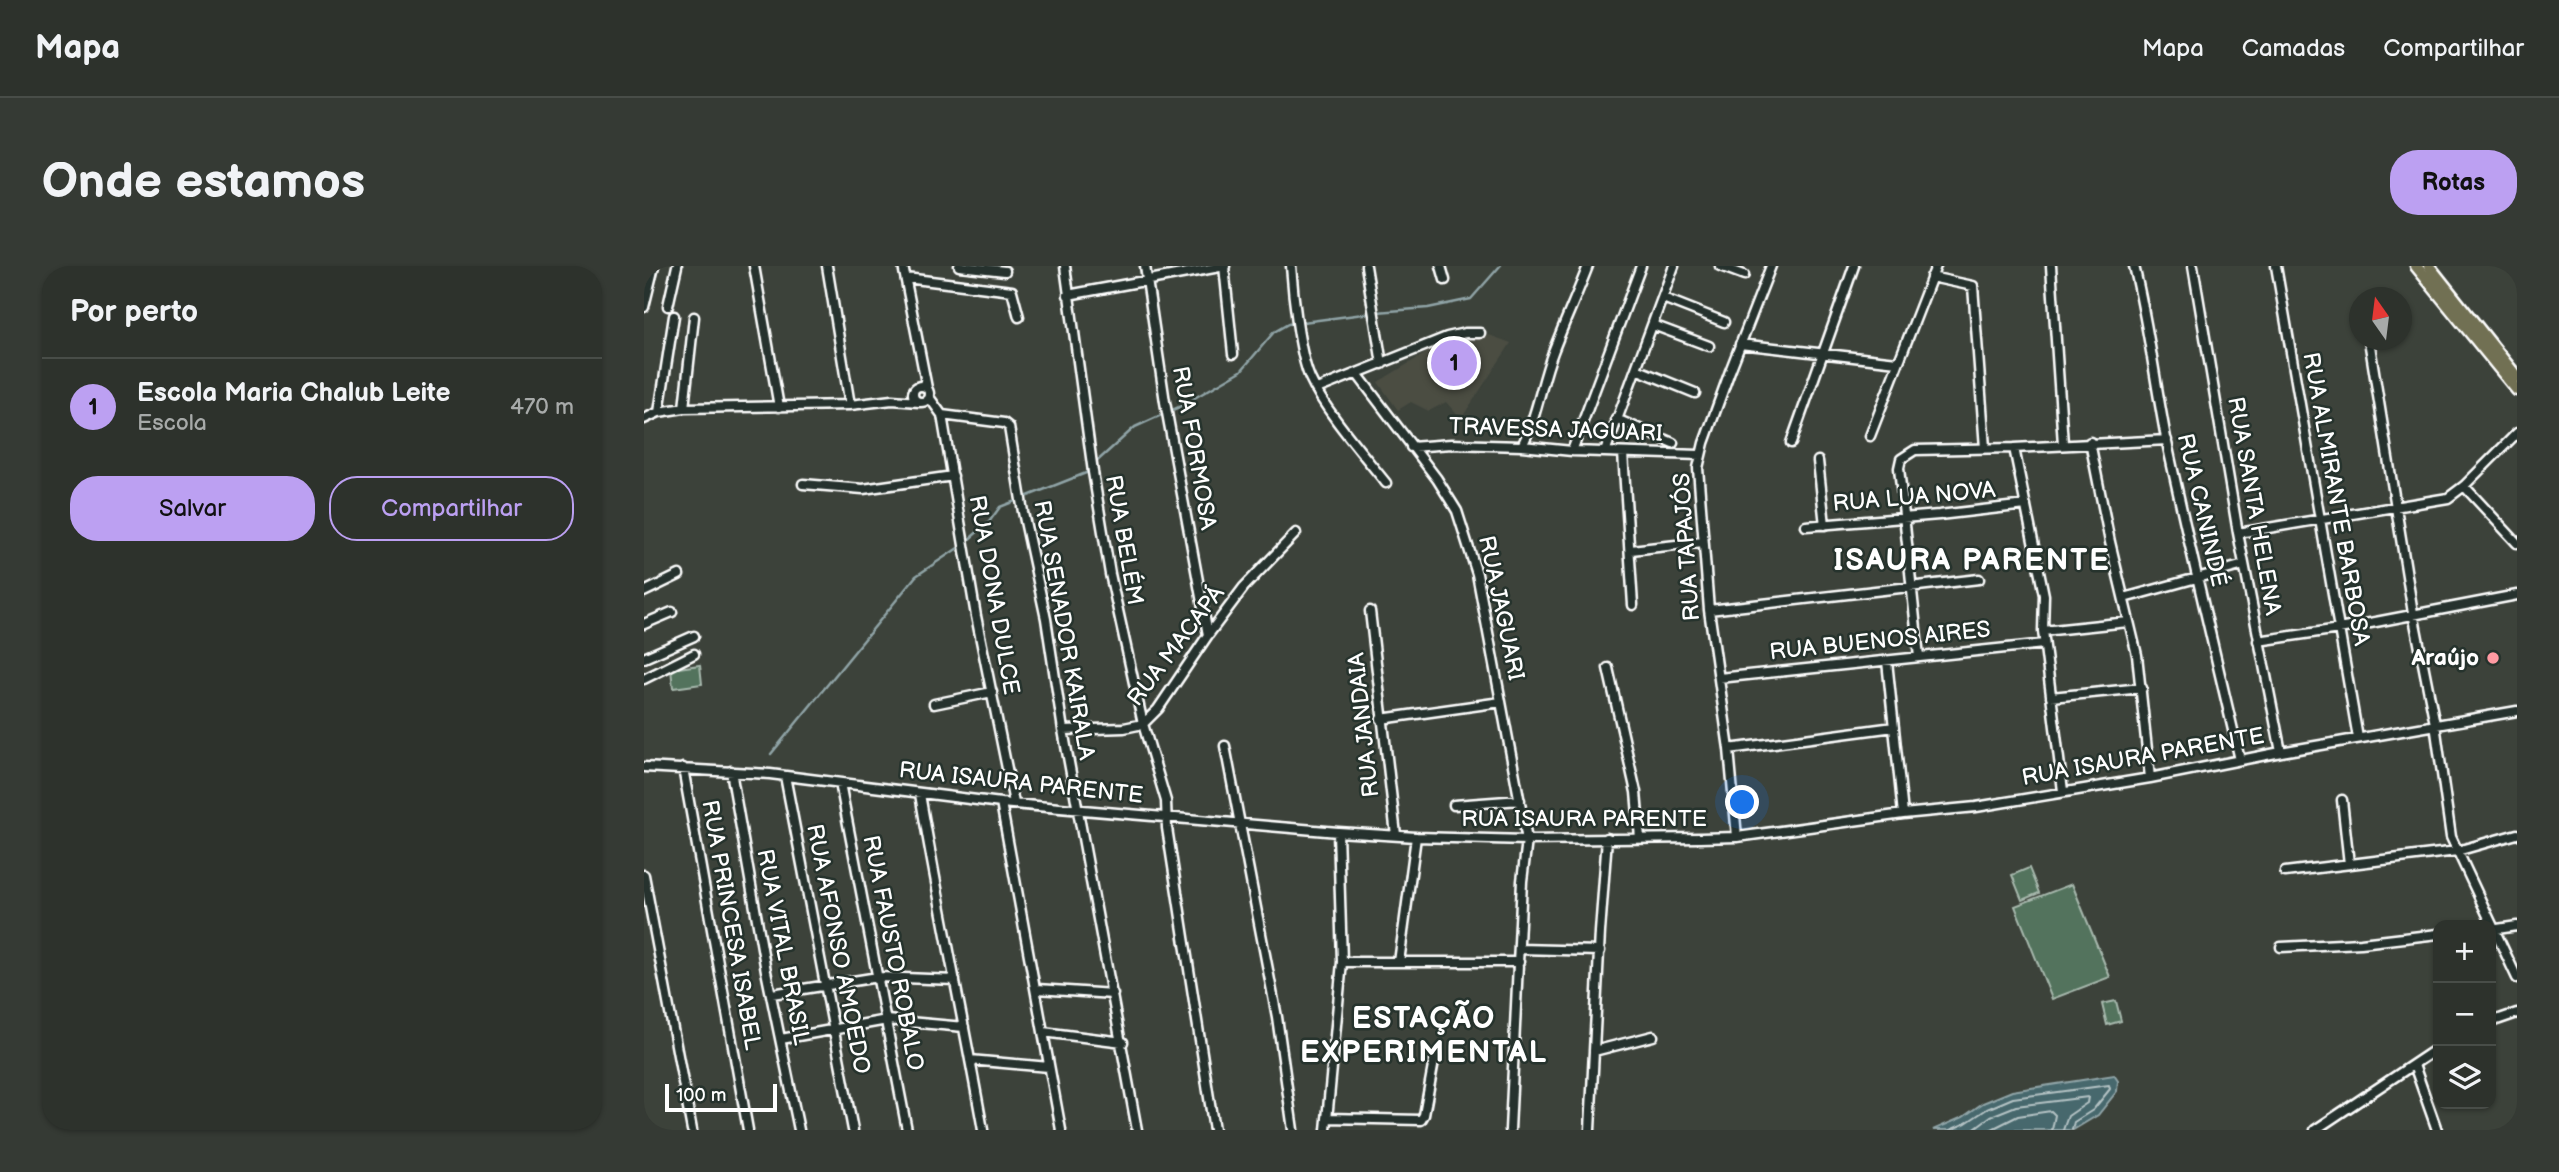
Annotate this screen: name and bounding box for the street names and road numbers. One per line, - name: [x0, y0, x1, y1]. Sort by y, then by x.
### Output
- street label: RUA ALMIRANTE BARBOSA: [2296, 350, 2376, 649]
- street label: RUA FORMOSA: [1166, 364, 1222, 533]
- street label: RUA SANTA HELENA: [2221, 395, 2287, 618]
- street label: TRAVESSA JAGUARI: [1449, 412, 1663, 448]
- street label: RUA CANINDÉ: [2171, 431, 2233, 589]
- street label: RUA TAPAJÓS: [1668, 472, 1706, 622]
- street label: RUA BELÉM: [1099, 473, 1149, 607]
- street label: RUA LUA NOVA: [1831, 476, 1998, 518]
- street label: RUA DONA DULCE: [963, 493, 1025, 697]
- street label: RUA SENADOR KAIRALA: [1027, 498, 1101, 763]
- street label: RUA JAGUARI: [1472, 533, 1530, 683]
- street label: RUA MACAPÁ: [1122, 580, 1231, 712]
- street label: RUA BUENOS AIRES: [1768, 615, 1992, 667]
- street label: RUA JANDAIA: [1342, 650, 1386, 799]
- street label: RUA ISAURA PARENTE: [2020, 722, 2266, 792]
- street label: RUA ISAURA PARENTE: [897, 756, 1145, 810]
- street label: RUA PRINCESA ISABEL: [695, 798, 767, 1053]
- street label: RUA ISAURA PARENTE: [1461, 805, 1707, 833]
- street label: RUA AFONSO AMOEDO: [800, 822, 876, 1076]
- street label: RUA FAUSTO ROBALO: [856, 833, 930, 1073]
- street label: RUA VITAL BRASIL: [750, 847, 816, 1048]

